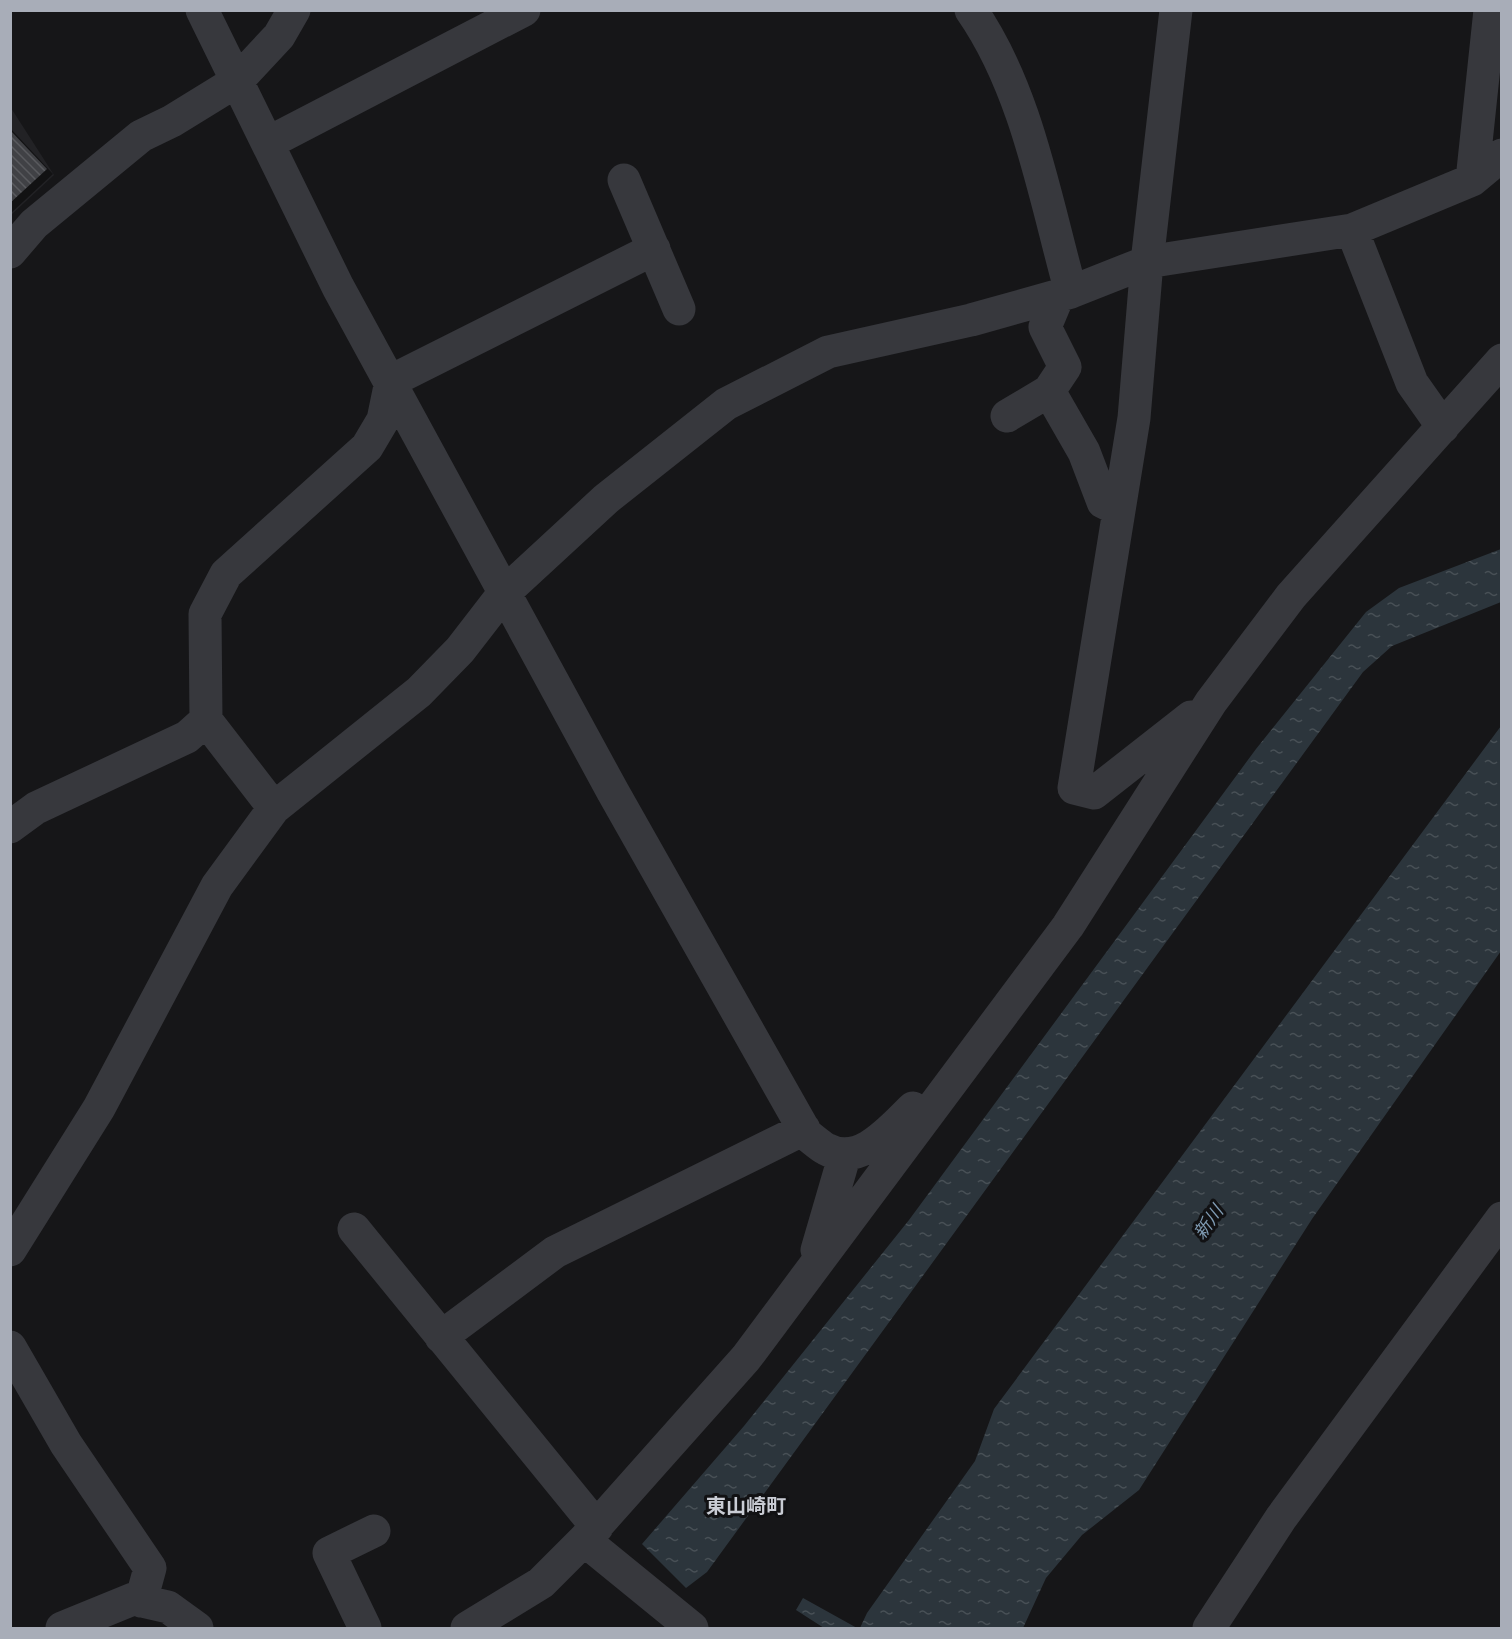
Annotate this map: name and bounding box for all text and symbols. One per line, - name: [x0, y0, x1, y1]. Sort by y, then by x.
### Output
- water label: 新川: [1187, 1198, 1230, 1244]
- district label: 東山崎町: [706, 1492, 786, 1519]

